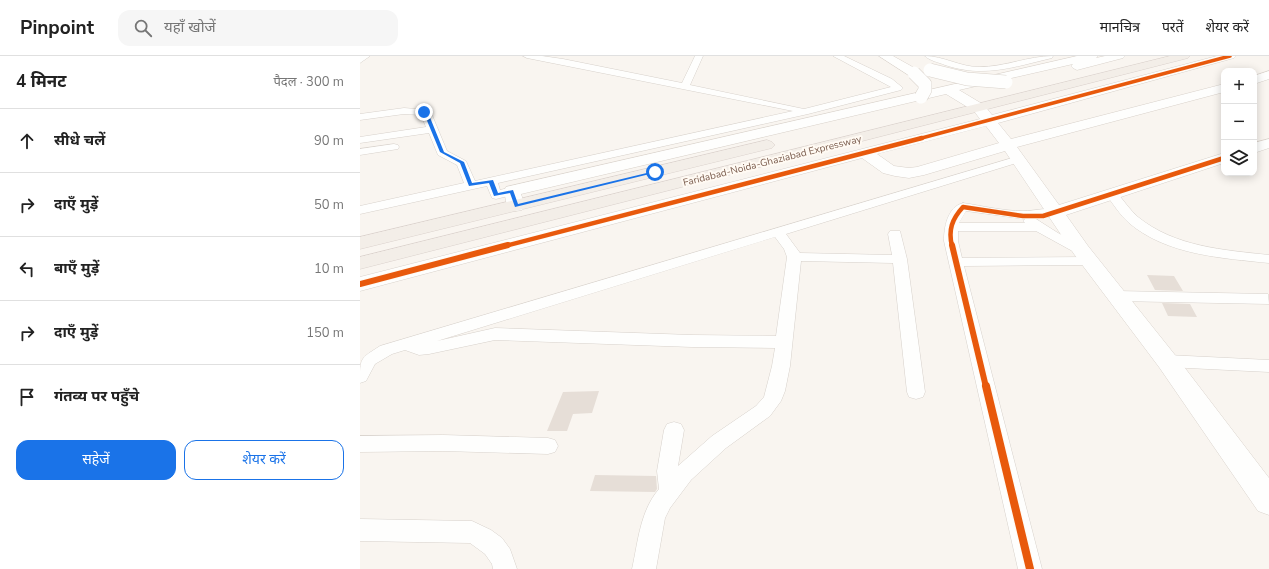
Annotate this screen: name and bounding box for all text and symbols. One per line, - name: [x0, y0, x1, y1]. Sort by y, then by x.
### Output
- search box: [118, 10, 398, 46]
- text: Pinpoint: [20, 15, 94, 41]
- icon: search: [132, 17, 154, 39]
- text: यहाँ खोजें: [164, 17, 216, 37]
- text: मानचित्र: [1100, 18, 1140, 37]
- text: परतें: [1162, 18, 1184, 37]
- text: शेयर करें: [1206, 18, 1249, 37]
- map controls: [1221, 68, 1257, 176]
- button: +: [1221, 68, 1257, 104]
- text: 4 मिनट: [16, 70, 66, 93]
- text: पैदल · 300 m: [273, 73, 344, 91]
- route end: [415, 103, 433, 121]
- button: −: [1221, 104, 1257, 140]
- icon: ahead: [16, 130, 38, 152]
- text: सीधे चलें: [54, 130, 105, 150]
- text: 90 m: [314, 132, 344, 150]
- street label: Faridabad-Noida-Ghaziabad Expressway: [682, 132, 864, 190]
- button: layers: [1221, 140, 1257, 176]
- route start: [646, 163, 664, 181]
- icon: right: [16, 194, 38, 216]
- text: दाएँ मुड़ें: [54, 194, 98, 214]
- text: 50 m: [314, 196, 344, 214]
- icon: left: [16, 258, 38, 280]
- text: बाएँ मुड़ें: [54, 258, 99, 278]
- text: 10 m: [314, 260, 344, 278]
- icon: right: [16, 322, 38, 344]
- text: दाएँ मुड़ें: [54, 322, 98, 342]
- text: 150 m: [306, 324, 344, 342]
- icon: arrive: [16, 386, 38, 408]
- text: गंतव्य पर पहुँचे: [54, 386, 139, 406]
- button: सहेजें: [16, 440, 176, 480]
- button: शेयर करें: [184, 440, 344, 480]

